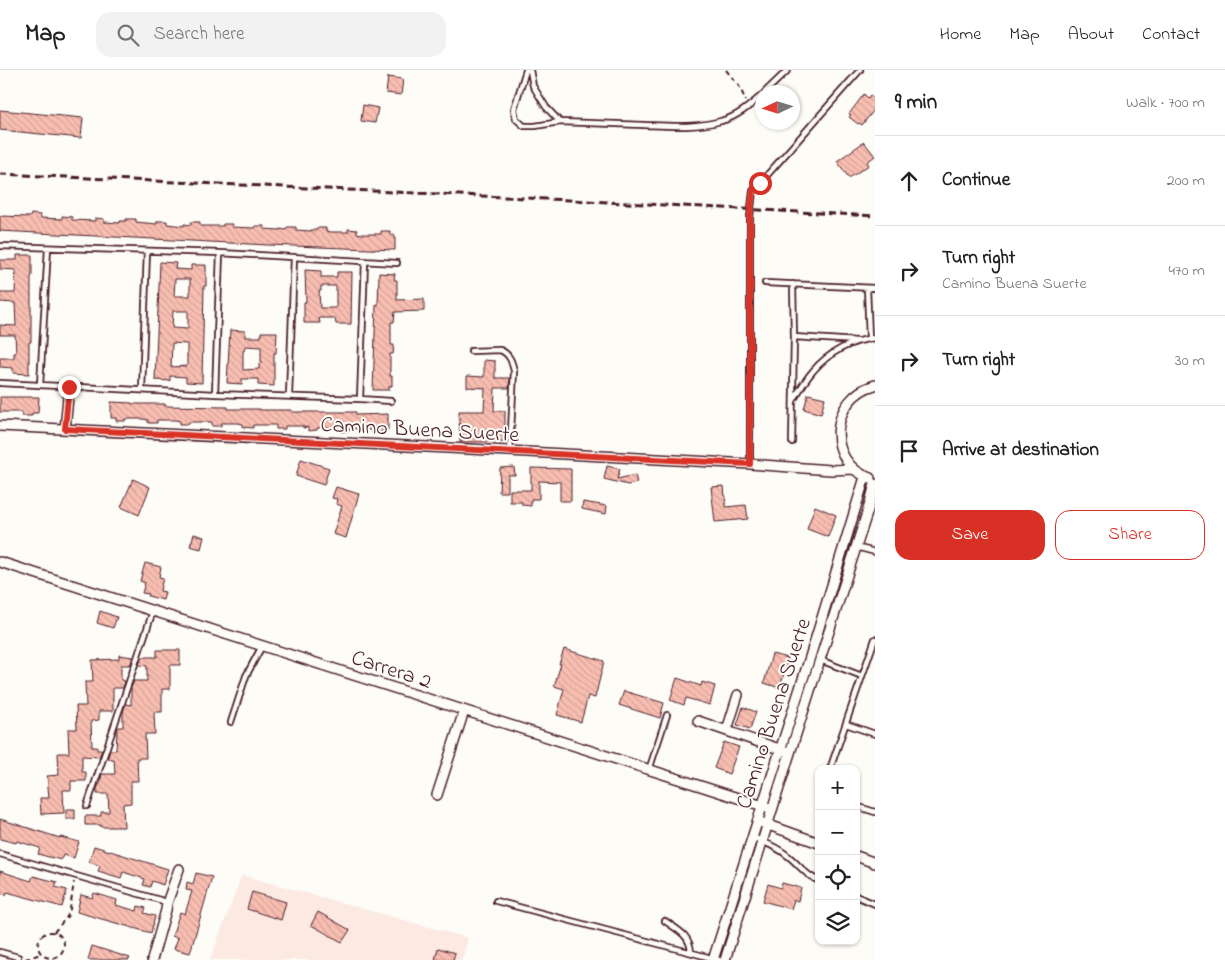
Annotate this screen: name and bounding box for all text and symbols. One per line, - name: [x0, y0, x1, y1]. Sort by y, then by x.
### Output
- search box: [96, 12, 446, 57]
- text: Map: [25, 17, 66, 52]
- icon: search: [114, 21, 142, 49]
- text: Search here: [154, 21, 245, 48]
- text: Home: [940, 22, 981, 48]
- text: Map: [1009, 22, 1040, 48]
- text: About: [1068, 22, 1114, 48]
- text: Contact: [1142, 22, 1200, 48]
- north arrow: [755, 85, 800, 130]
- text: 9 min: [895, 88, 937, 118]
- text: Walk · 700 m: [1126, 91, 1205, 115]
- icon: ahead: [895, 167, 923, 195]
- text: Continue: [942, 167, 1010, 194]
- text: 200 m: [1167, 169, 1205, 193]
- route start: [749, 172, 772, 195]
- text: Turn right: [942, 245, 1015, 272]
- icon: right: [895, 257, 923, 285]
- text: 470 m: [1168, 259, 1205, 283]
- text: Camino Buena Suerte: [942, 272, 1087, 296]
- icon: right: [895, 347, 923, 375]
- text: Turn right: [942, 347, 1015, 374]
- text: 30 m: [1175, 349, 1205, 373]
- route end: [58, 376, 81, 399]
- street label: Camino Buena Suerte: [320, 410, 520, 452]
- icon: arrive: [895, 437, 923, 465]
- text: Arrive at destination: [942, 437, 1099, 464]
- button: Save: [895, 510, 1045, 560]
- button: Share: [1055, 510, 1205, 560]
- street label: Camino Buena Suerte: [729, 614, 821, 813]
- street label: Carrera 2: [347, 643, 435, 699]
- map controls: [815, 765, 860, 945]
- button: +: [815, 765, 860, 810]
- button: −: [815, 810, 860, 855]
- button: locate: [815, 855, 860, 900]
- button: layers: [815, 900, 860, 945]

